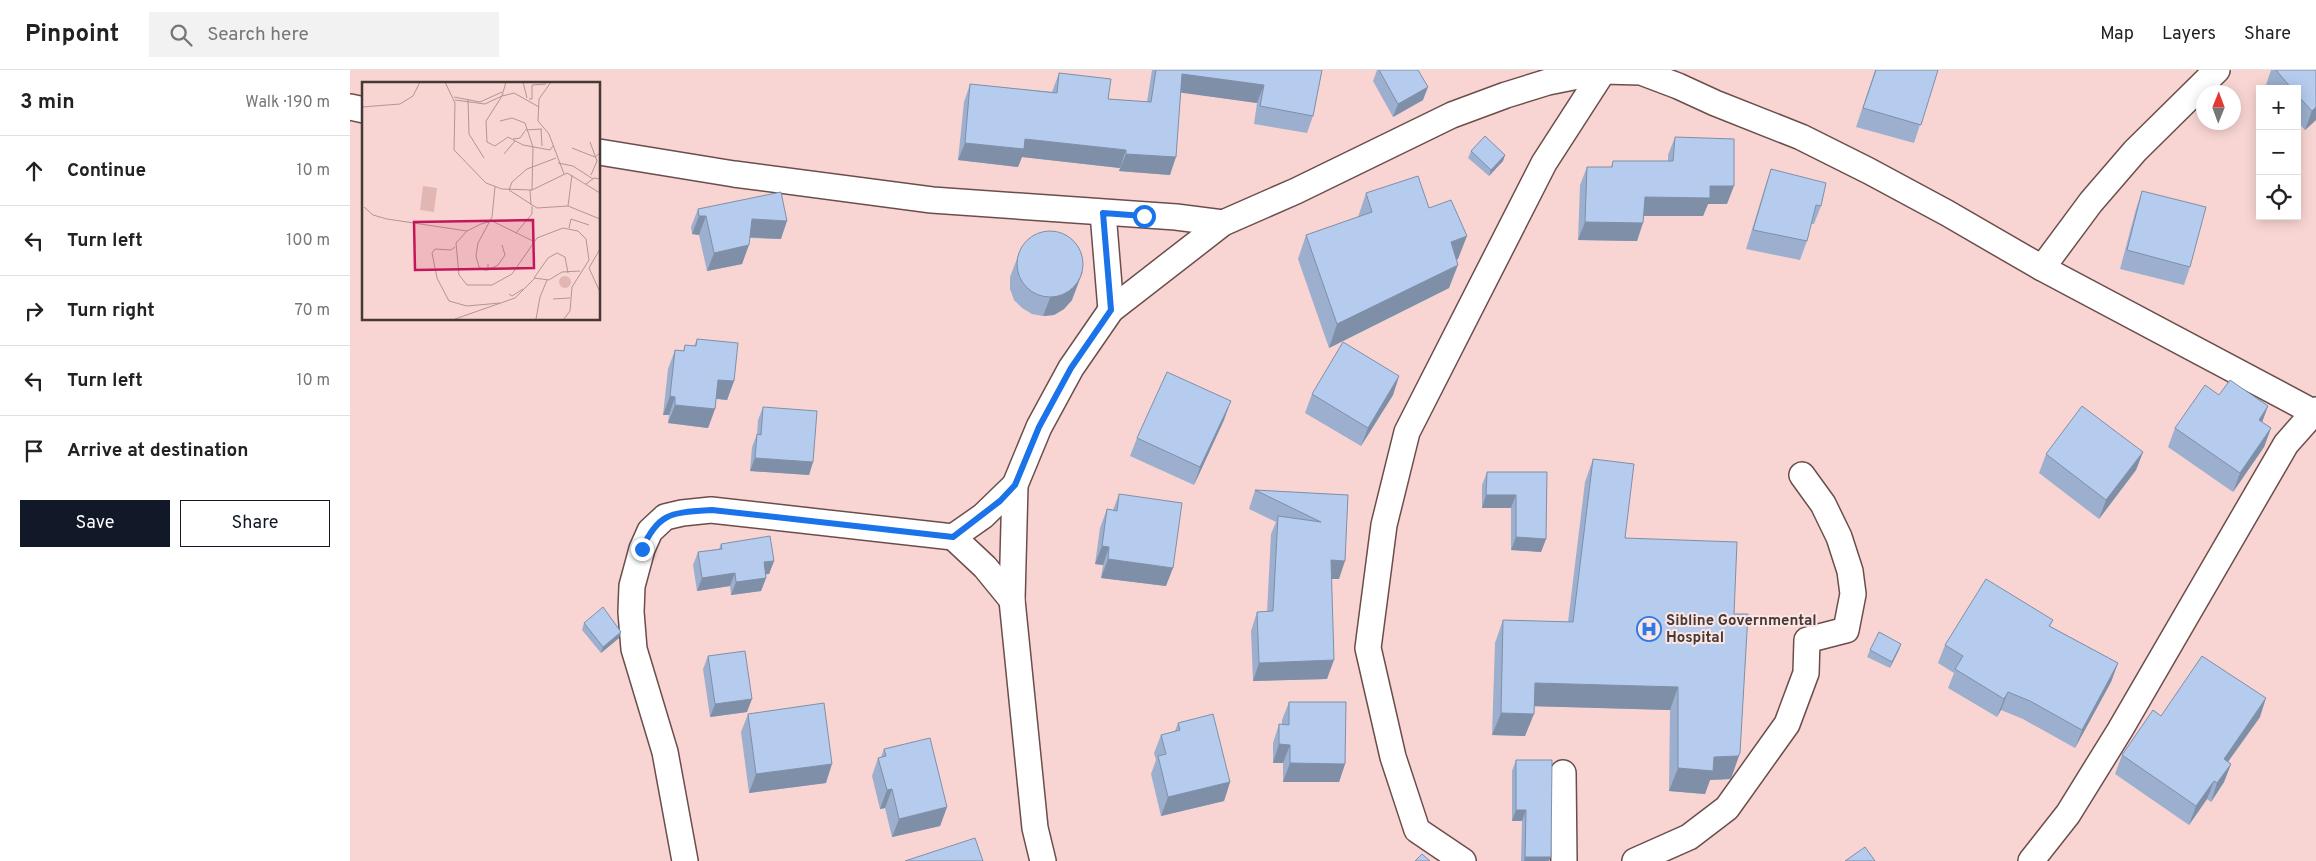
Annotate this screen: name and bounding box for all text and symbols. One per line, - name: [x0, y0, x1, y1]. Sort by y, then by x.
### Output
- search box: [149, 12, 499, 57]
- text: Pinpoint: [25, 20, 119, 50]
- icon: search: [167, 21, 195, 49]
- text: Search here: [207, 23, 309, 47]
- text: Map: [2100, 23, 2134, 46]
- text: Layers: [2162, 23, 2216, 46]
- text: Share: [2244, 23, 2291, 46]
- inset map: [362, 82, 600, 320]
- north arrow: [2196, 85, 2241, 130]
- map controls: [2256, 85, 2301, 220]
- button: +: [2256, 85, 2301, 130]
- text: 3 min: [20, 89, 75, 116]
- text: Walk · 190 m: [245, 93, 330, 113]
- button: −: [2256, 130, 2301, 175]
- icon: ahead: [20, 157, 48, 185]
- text: Continue: [67, 159, 146, 183]
- text: 10 m: [296, 161, 330, 181]
- button: locate: [2256, 175, 2301, 220]
- route start: [1133, 205, 1156, 228]
- icon: left: [20, 227, 48, 255]
- text: Turn left: [67, 229, 143, 253]
- text: 100 m: [286, 231, 330, 251]
- icon: right: [20, 297, 48, 325]
- text: Turn right: [67, 299, 155, 323]
- text: 70 m: [295, 301, 330, 321]
- icon: left: [20, 367, 48, 395]
- text: Turn left: [67, 369, 143, 393]
- text: 10 m: [296, 371, 330, 391]
- icon: arrive: [20, 437, 48, 465]
- text: Arrive at destination: [67, 439, 248, 463]
- button: Save: [20, 500, 170, 547]
- button: Share: [180, 500, 330, 547]
- route end: [631, 538, 654, 561]
- place label: Sibline Governmental Hospital: [1666, 612, 1817, 648]
- hospital icon: Sibline Governmental Hospital: [1636, 616, 1662, 642]

